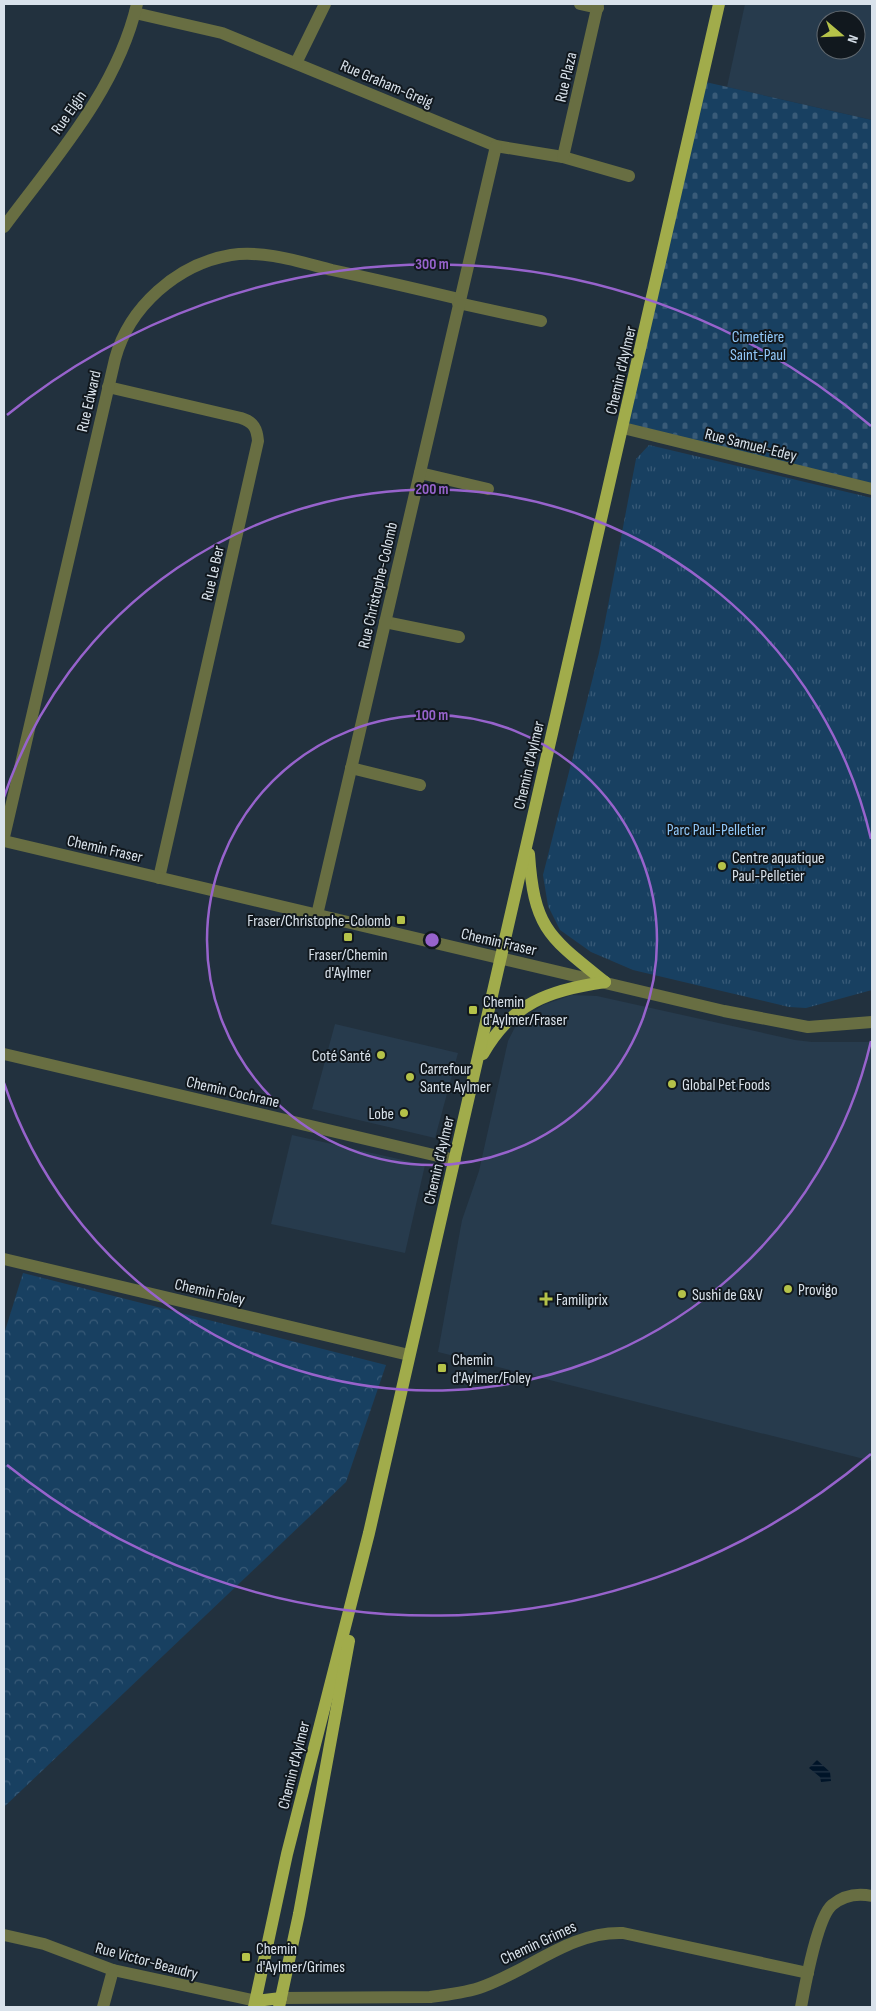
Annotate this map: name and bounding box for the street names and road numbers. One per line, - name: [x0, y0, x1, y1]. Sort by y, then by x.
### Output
- street label: Rue Plaza: [551, 50, 581, 104]
- street label: Rue Graham-Greig: [337, 56, 436, 112]
- street label: Rue Elgin: [47, 87, 91, 138]
- street label: Chemin d'Aylmer: [602, 324, 641, 416]
- street label: Rue Edward: [73, 369, 106, 434]
- street label: Rue Samuel-Edey: [703, 425, 799, 466]
- street label: Rue Christophe-Colomb: [355, 520, 402, 650]
- street label: Rue Le Ber: [198, 544, 229, 603]
- street label: Chemin d'Aylmer: [510, 719, 549, 811]
- street label: Chemin Fraser: [65, 832, 145, 867]
- street label: Chemin Fraser: [459, 925, 539, 960]
- street label: Chemin Cochrane: [184, 1073, 281, 1112]
- street label: Chemin d'Aylmer: [420, 1114, 459, 1206]
- street label: Chemin Foley: [173, 1275, 247, 1310]
- street label: Chemin d'Aylmer: [274, 1719, 315, 1811]
- street label: Chemin Grimes: [498, 1917, 580, 1969]
- street label: Rue Victor-Beaudry: [93, 1939, 200, 1984]

